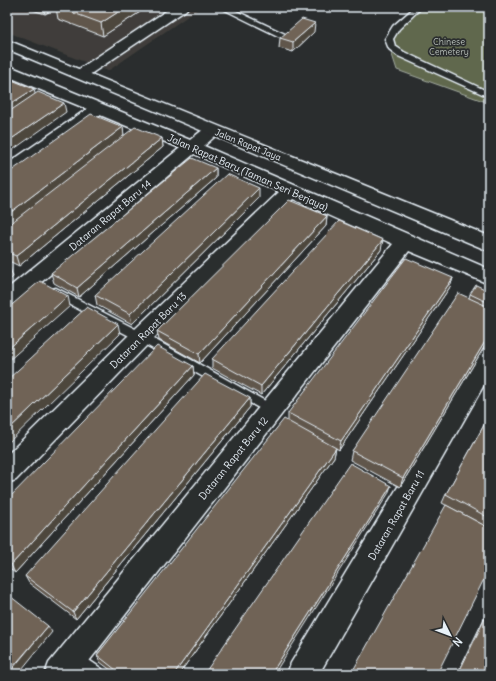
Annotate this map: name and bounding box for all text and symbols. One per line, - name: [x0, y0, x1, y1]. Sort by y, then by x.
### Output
- park label: Chinese Cemetery: [429, 36, 469, 57]
- street label: Jalan Rapat Jaya: [214, 126, 283, 163]
- street label: Jalan Rapat Baru (Taman Seri Berjaya): [166, 131, 330, 214]
- street label: Dataran Rapat Baru 14: [67, 177, 154, 254]
- street label: Dataran Rapat Baru 13: [107, 289, 190, 371]
- street label: Dataran Rapat Baru 12: [196, 414, 271, 502]
- street label: Dataran Rapat Baru 11: [365, 468, 427, 562]
- north arrow: [430, 615, 470, 655]
- text: N: [450, 634, 465, 649]

